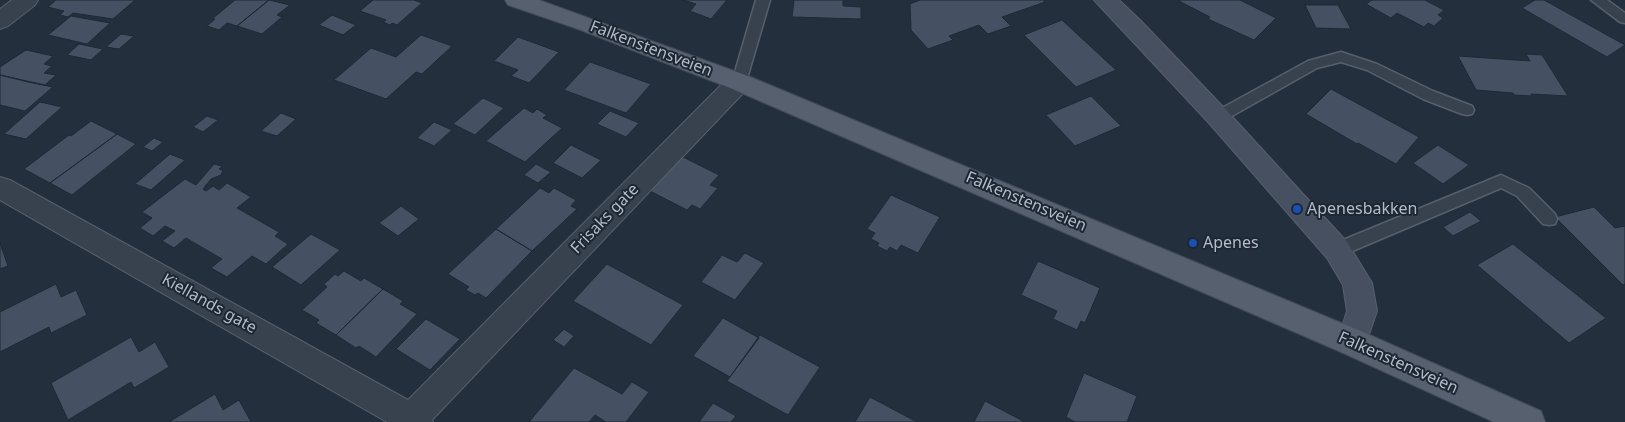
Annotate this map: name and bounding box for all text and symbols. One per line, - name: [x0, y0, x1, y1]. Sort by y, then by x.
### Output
- street label: Falkenstensveien: [587, 17, 715, 81]
- street label: Falkenstensveien: [963, 168, 1089, 236]
- street label: Frisaks gate: [567, 180, 643, 258]
- place label: Apenesbakken: [1307, 199, 1417, 219]
- marker: Apenesbakken: [1291, 203, 1303, 215]
- place label: Apenes: [1203, 233, 1259, 253]
- marker: Apenes: [1187, 237, 1199, 249]
- street label: Kiellands gate: [158, 270, 260, 338]
- street label: Falkenstensveien: [1335, 328, 1461, 398]

